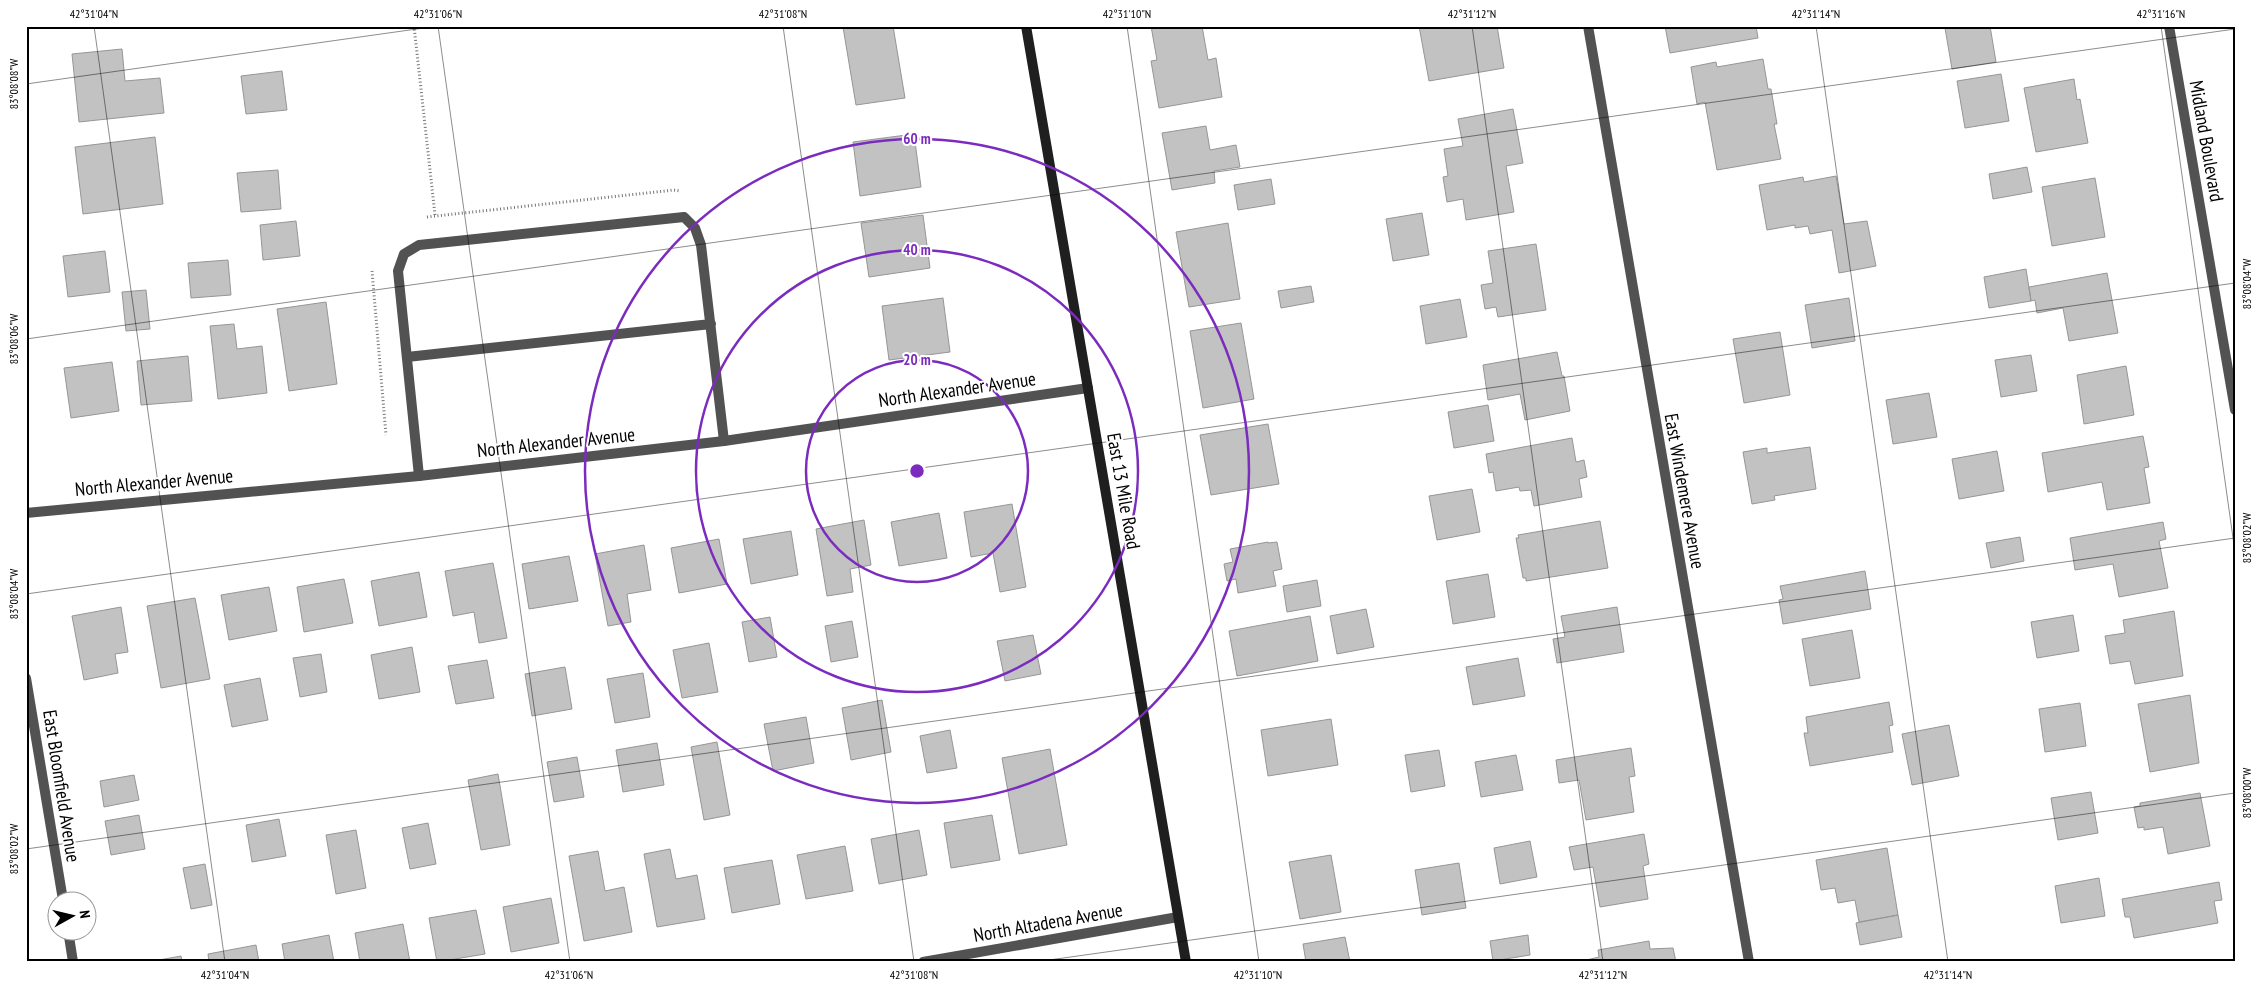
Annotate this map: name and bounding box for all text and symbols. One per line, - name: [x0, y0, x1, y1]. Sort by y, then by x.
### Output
- text: 42°31'04"N: [70, 6, 118, 21]
- text: 42°31'06"N: [414, 6, 462, 21]
- text: 42°31'08"N: [759, 6, 807, 21]
- text: 42°31'10"N: [1103, 6, 1151, 21]
- text: 42°31'12"N: [1448, 6, 1496, 21]
- text: 42°31'14"N: [1792, 6, 1840, 21]
- text: 42°31'16"N: [2137, 6, 2185, 21]
- text: 83°08'08"W: [6, 59, 21, 109]
- street label: Midland Boulevard: [2185, 78, 2229, 204]
- text: 60 m: [903, 129, 931, 148]
- text: 40 m: [903, 240, 931, 259]
- text: 83°08'04"W: [2239, 259, 2254, 309]
- text: 83°08'06"W: [6, 314, 21, 364]
- text: 20 m: [903, 350, 931, 369]
- street label: North Alexander Avenue: [877, 366, 1037, 412]
- street label: East Windemere Avenue: [1660, 411, 1710, 571]
- street label: North Alexander Avenue: [476, 422, 636, 462]
- street label: East 13 Mile Road: [1102, 431, 1146, 551]
- centre of rings: [908, 462, 926, 480]
- street label: North Alexander Avenue: [74, 463, 234, 501]
- text: 83°08'02"W: [2239, 513, 2254, 563]
- text: 83°08'04"W: [6, 569, 21, 619]
- street label: East Bloomfield Avenue: [38, 708, 86, 864]
- text: 83°08'00"W: [2239, 768, 2254, 818]
- text: 83°08'02"W: [6, 824, 21, 874]
- north arrow: [48, 890, 98, 940]
- street label: North Altadena Avenue: [972, 897, 1125, 947]
- text: N: [75, 909, 94, 919]
- text: 42°31'04"N: [201, 967, 249, 982]
- text: 42°31'06"N: [545, 967, 593, 982]
- text: 42°31'08"N: [890, 967, 938, 982]
- text: 42°31'10"N: [1234, 967, 1282, 982]
- text: 42°31'12"N: [1579, 967, 1627, 982]
- text: 42°31'14"N: [1924, 967, 1972, 982]

